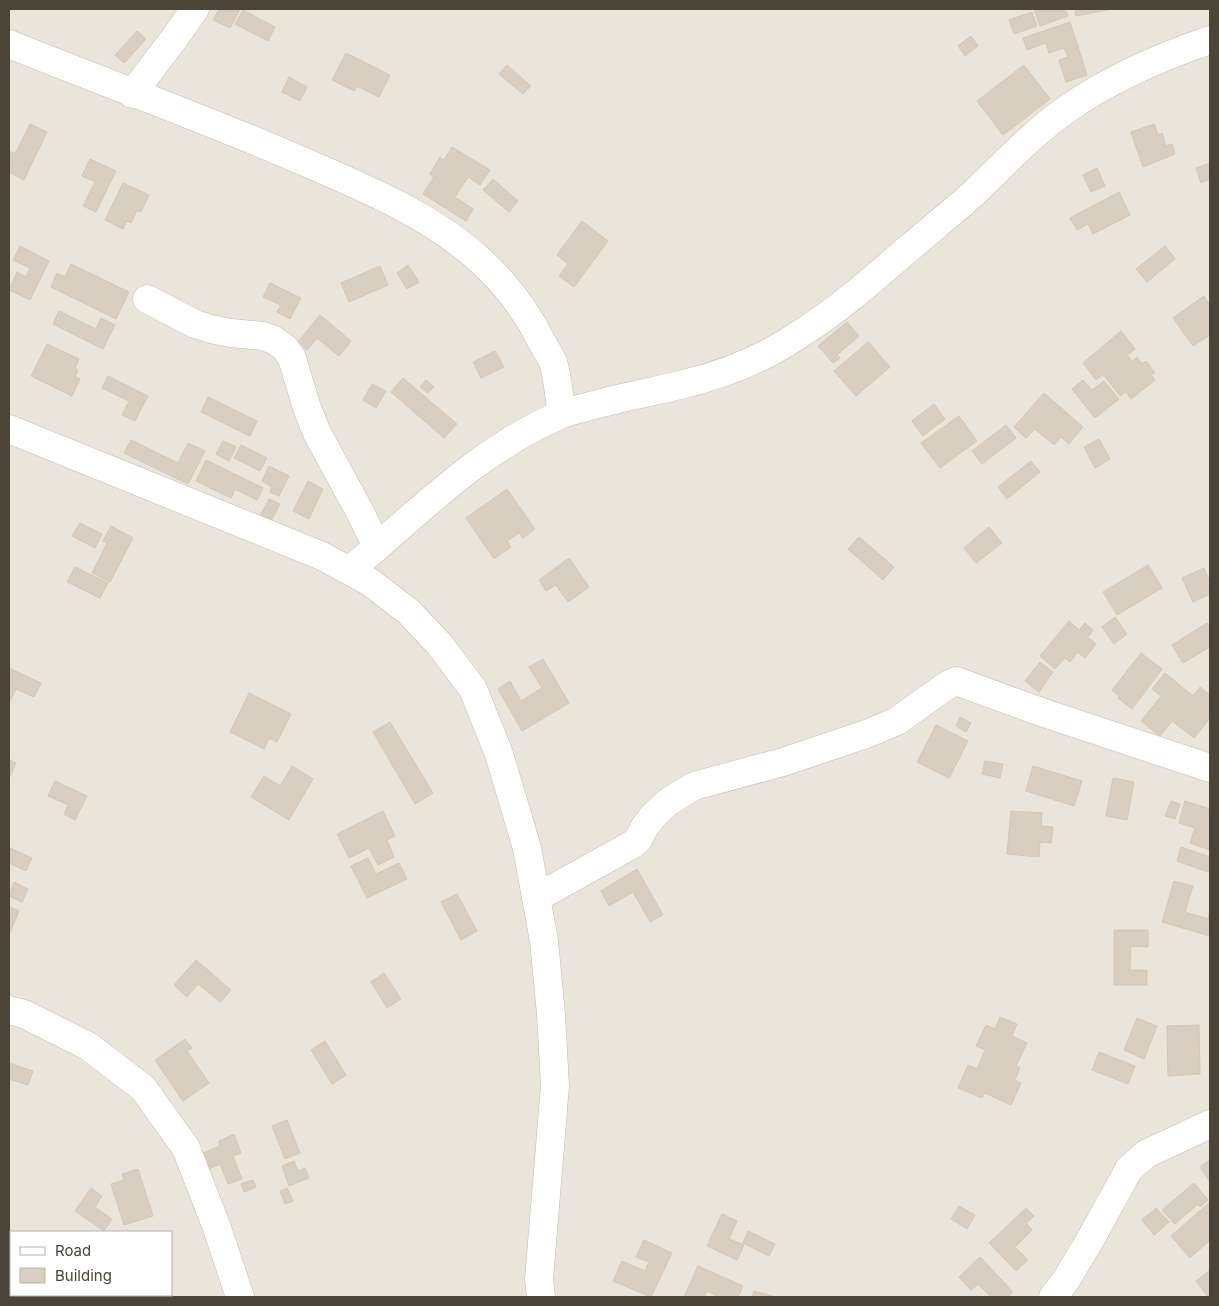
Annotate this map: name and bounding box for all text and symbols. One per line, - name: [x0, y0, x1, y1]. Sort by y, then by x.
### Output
- legend: [10, 1231, 172, 1296]
- text: Road: [55, 1241, 91, 1260]
- text: Building: [55, 1266, 112, 1285]

